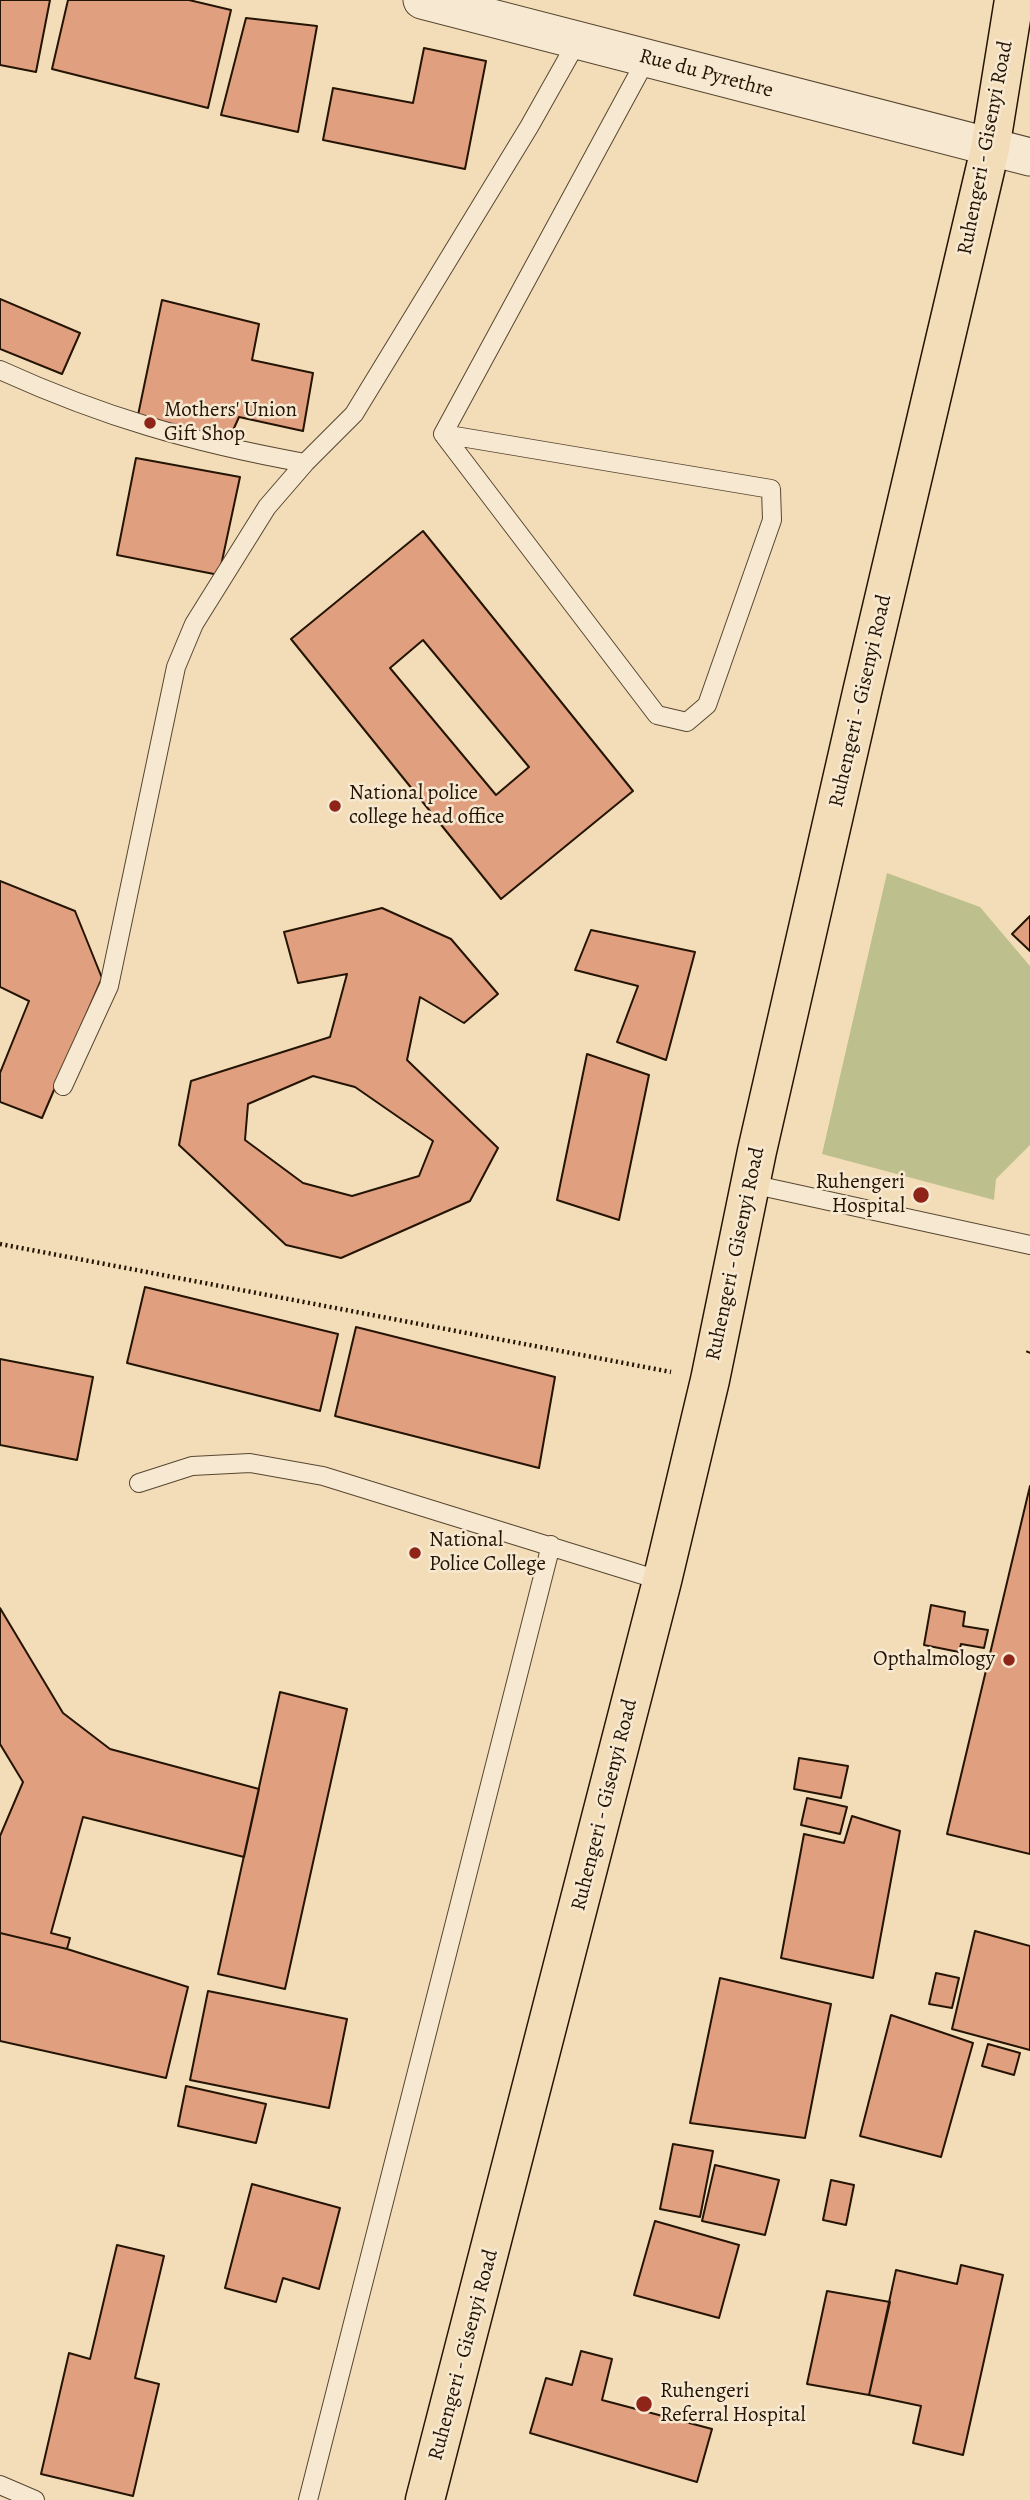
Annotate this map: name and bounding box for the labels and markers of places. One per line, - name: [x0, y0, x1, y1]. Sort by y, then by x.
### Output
- place label: Mothers' Union Gift Shop: [164, 398, 297, 448]
- marker: Mothers' Union Gift Shop: [142, 415, 158, 431]
- place label: National police college head office: [349, 781, 505, 831]
- marker: National police college head office: [327, 798, 343, 814]
- place label: Ruhengeri Hospital: [815, 1170, 905, 1220]
- marker: Ruhengeri Hospital: [911, 1185, 931, 1205]
- place label: National Police College: [429, 1528, 546, 1578]
- marker: National Police College: [407, 1545, 423, 1561]
- place label: Opthalmology: [873, 1647, 995, 1673]
- marker: Opthalmology: [1001, 1652, 1017, 1668]
- place label: Ruhengeri Referral Hospital: [660, 2379, 806, 2429]
- marker: Ruhengeri Referral Hospital: [634, 2394, 654, 2414]

